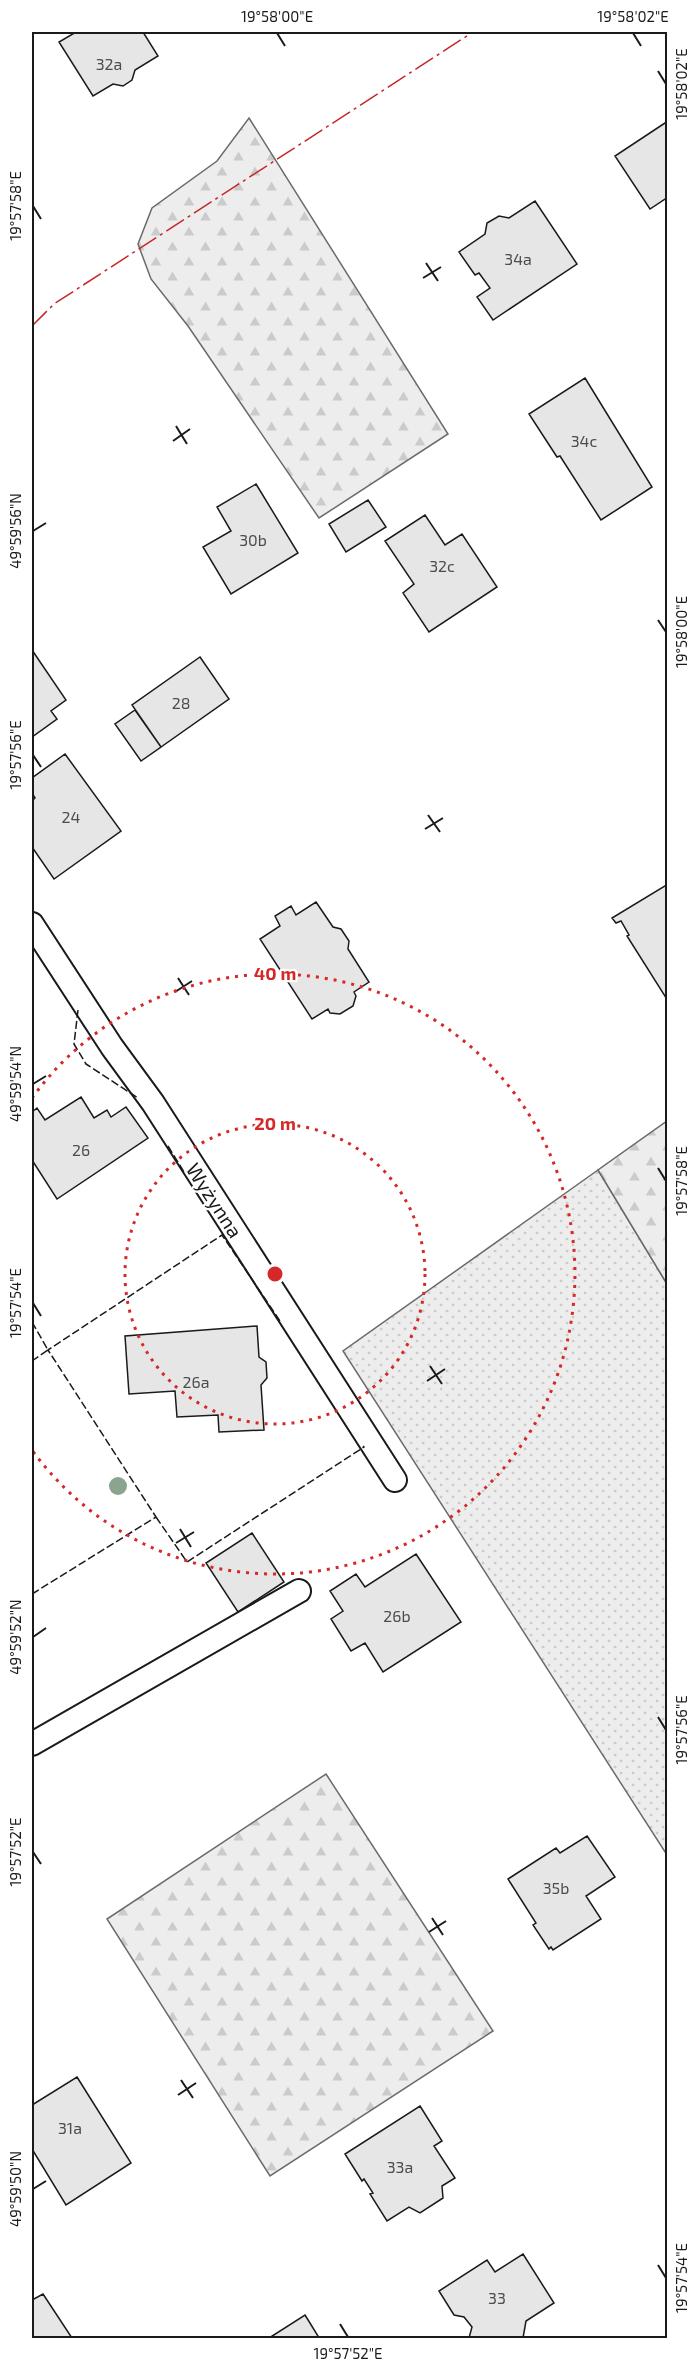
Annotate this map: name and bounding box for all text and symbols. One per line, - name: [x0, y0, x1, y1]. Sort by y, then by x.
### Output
- text: 19°58'00"E: [241, 7, 313, 25]
- text: 19°58'02"E: [597, 7, 669, 25]
- text: 19°58'02"E: [672, 48, 690, 120]
- house number: 32a: [96, 54, 122, 73]
- text: 19°57'58"E: [6, 171, 24, 241]
- house number: 34a: [504, 249, 532, 268]
- house number: 34c: [571, 431, 597, 450]
- text: 49°59'56"N: [6, 493, 24, 569]
- house number: 30b: [239, 530, 267, 549]
- house number: 32c: [429, 556, 455, 575]
- text: 19°58'00"E: [672, 596, 690, 668]
- house number: 28: [172, 693, 190, 712]
- text: 19°57'56"E: [6, 720, 24, 790]
- house number: 24: [62, 807, 81, 826]
- text: 40 m: [254, 962, 296, 984]
- text: 49°59'54"N: [6, 1046, 24, 1122]
- text: 20 m: [254, 1112, 296, 1134]
- house number: 26: [72, 1140, 90, 1159]
- text: 19°57'58"E: [672, 1146, 690, 1216]
- street label: Wyżynna: [182, 1158, 248, 1242]
- centre of rings: [265, 1264, 285, 1284]
- text: 19°57'54"E: [6, 1268, 24, 1338]
- house number: 26a: [183, 1372, 209, 1391]
- text: 49°59'52"N: [6, 1599, 24, 1675]
- house number: 26b: [383, 1606, 411, 1625]
- text: 19°57'56"E: [672, 1695, 690, 1765]
- text: 19°57'52"E: [6, 1817, 24, 1887]
- house number: 35b: [543, 1878, 569, 1897]
- house number: 31a: [58, 2118, 82, 2137]
- text: 49°59'50"N: [6, 2151, 24, 2227]
- house number: 33a: [387, 2157, 413, 2176]
- text: 19°57'54"E: [672, 2243, 690, 2313]
- house number: 33: [488, 2288, 506, 2307]
- text: 19°57'52"E: [313, 2344, 383, 2362]

